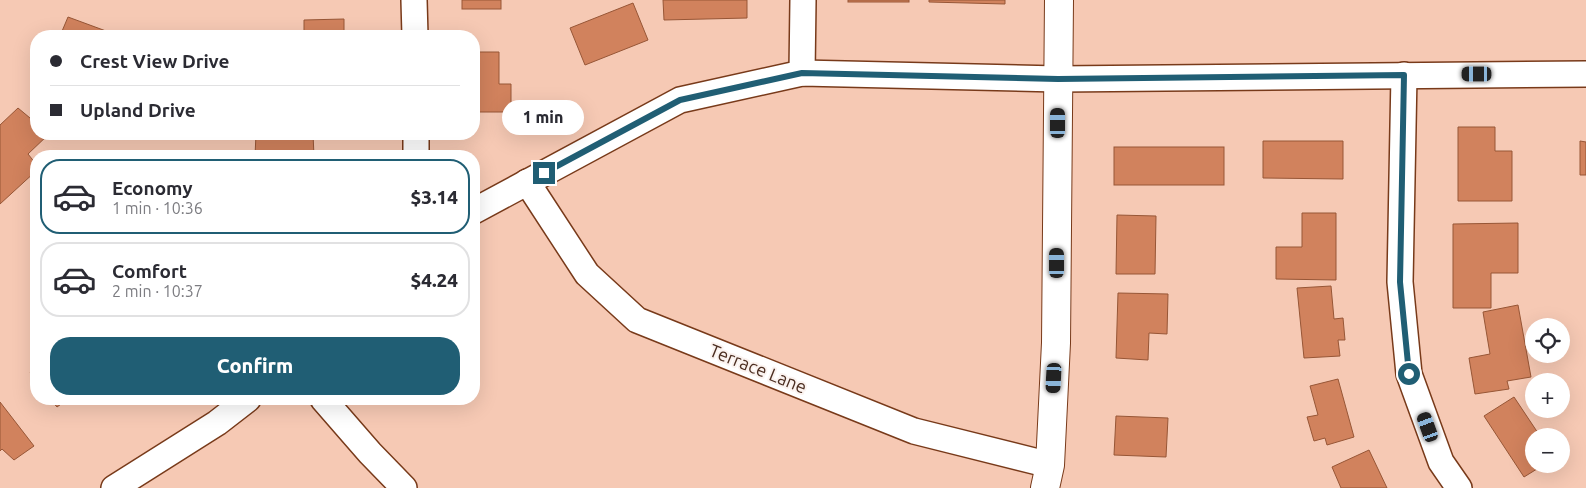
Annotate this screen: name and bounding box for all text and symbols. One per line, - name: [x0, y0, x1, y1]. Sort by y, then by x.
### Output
- text: Crest View Drive: [80, 50, 230, 72]
- car: [1462, 67, 1492, 82]
- text: Upland Drive: [80, 99, 196, 121]
- callout: 1 min: [503, 100, 585, 136]
- text: 1 min: [523, 108, 563, 126]
- car: [1050, 108, 1065, 138]
- route end: [533, 162, 555, 184]
- icon: car: [52, 174, 97, 219]
- text: Economy: [112, 177, 193, 199]
- text: $3.14: [410, 186, 458, 208]
- text: 1 min · 10:36: [112, 199, 203, 217]
- car: [1049, 248, 1064, 278]
- icon: car: [52, 257, 97, 302]
- text: Comfort: [112, 260, 187, 282]
- text: $4.24: [410, 269, 458, 291]
- text: 2 min · 10:37: [112, 282, 203, 300]
- map controls: [1525, 318, 1570, 473]
- button: locate: [1525, 318, 1570, 363]
- button: Confirm: [50, 337, 460, 395]
- street label: Terrace Lane: [707, 340, 810, 397]
- car: [1045, 363, 1062, 393]
- route start: [1398, 363, 1420, 385]
- button: +: [1525, 373, 1570, 418]
- car: [1415, 410, 1440, 444]
- button: −: [1525, 428, 1570, 473]

